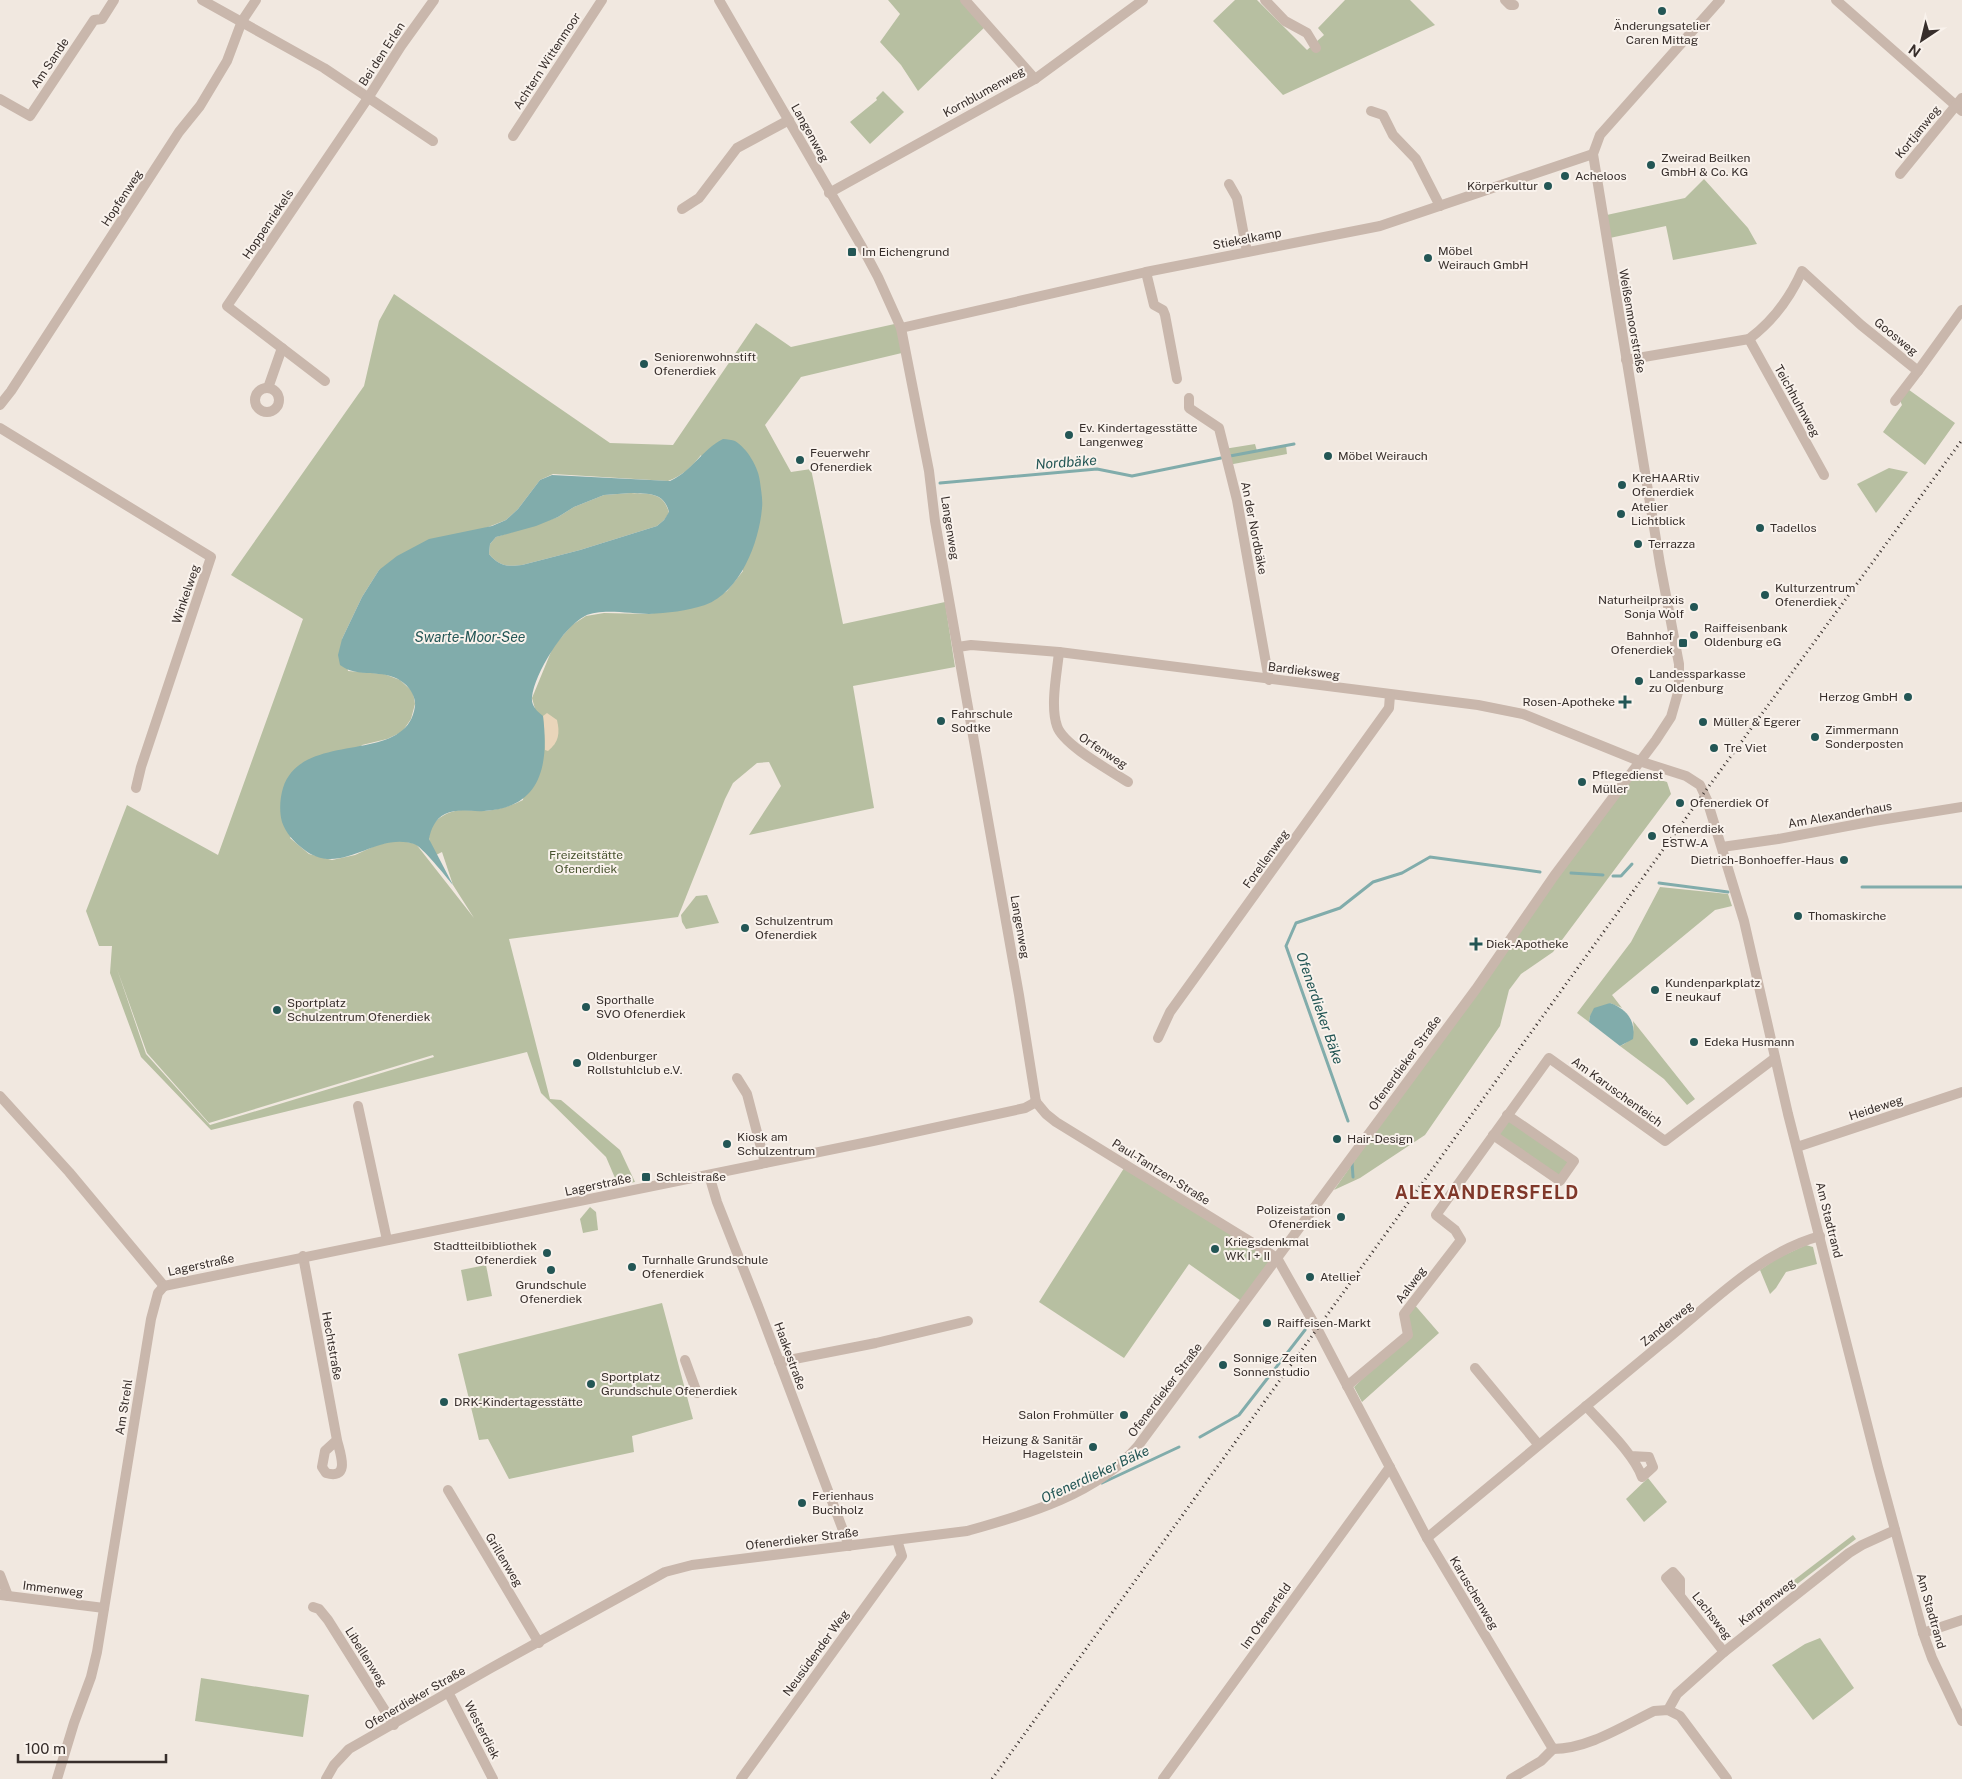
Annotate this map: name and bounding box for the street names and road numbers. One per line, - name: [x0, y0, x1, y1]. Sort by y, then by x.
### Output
- street label: Achtern Wittenmoor: [511, 10, 584, 112]
- street label: Bei den Erlen: [356, 19, 408, 89]
- street label: Am Sande: [28, 35, 72, 91]
- street label: Kornblumenweg: [941, 64, 1027, 120]
- street label: Langenweg: [788, 101, 832, 165]
- street label: Kortjanweg: [1892, 103, 1944, 161]
- street label: Hopfenweg: [99, 167, 145, 229]
- street label: Hoppenriekels: [240, 186, 296, 262]
- street label: Stiekelkamp: [1211, 225, 1283, 253]
- street label: Weißenmoorstraße: [1616, 268, 1648, 374]
- street label: Goosweg: [1871, 315, 1921, 359]
- street label: Teichhuhnweg: [1771, 362, 1823, 440]
- street label: An der Nordbäke: [1238, 480, 1270, 576]
- street label: Langenweg: [938, 495, 962, 561]
- street label: Winkelweg: [169, 563, 203, 625]
- street label: Bardieksweg: [1267, 660, 1341, 682]
- street label: Orfenweg: [1076, 730, 1130, 772]
- street label: Am Alexanderhaus: [1787, 799, 1893, 831]
- street label: Forellenweg: [1240, 827, 1292, 891]
- street label: Langenweg: [1008, 894, 1032, 960]
- street label: Ofenerdieker Straße: [1366, 1013, 1444, 1113]
- street label: Am Karuschenteich: [1569, 1054, 1665, 1130]
- street label: Heideweg: [1847, 1093, 1905, 1123]
- street label: Paul-Tantzen-Straße: [1109, 1136, 1213, 1208]
- street label: Lagerstraße: [563, 1171, 633, 1199]
- street label: Am Stadtrand: [1813, 1181, 1845, 1259]
- street label: Lagerstraße: [166, 1251, 236, 1279]
- street label: Aalweg: [1393, 1264, 1429, 1306]
- street label: Zanderweg: [1638, 1299, 1696, 1349]
- street label: Hechtstraße: [319, 1311, 345, 1382]
- street label: Haakestraße: [771, 1320, 809, 1392]
- street label: Ofenerdieker Straße: [1125, 1340, 1205, 1440]
- street label: Am Strehl: [113, 1378, 135, 1436]
- street label: Ofenerdieker Straße: [745, 1525, 860, 1553]
- street label: Grillenweg: [482, 1531, 526, 1589]
- street label: Karuschenweg: [1447, 1554, 1501, 1632]
- street label: Am Stadtrand: [1914, 1572, 1948, 1650]
- street label: Karpfenweg: [1736, 1576, 1798, 1628]
- street label: Immenweg: [22, 1578, 84, 1600]
- street label: Im Ofenerfeld: [1238, 1580, 1294, 1652]
- street label: Lachsweg: [1689, 1590, 1735, 1642]
- street label: Neusüdender Weg: [780, 1607, 852, 1699]
- street label: Libellenweg: [342, 1625, 390, 1689]
- street label: Ofenerdieker Straße: [362, 1663, 468, 1733]
- street label: Westerdiek: [461, 1699, 503, 1762]

